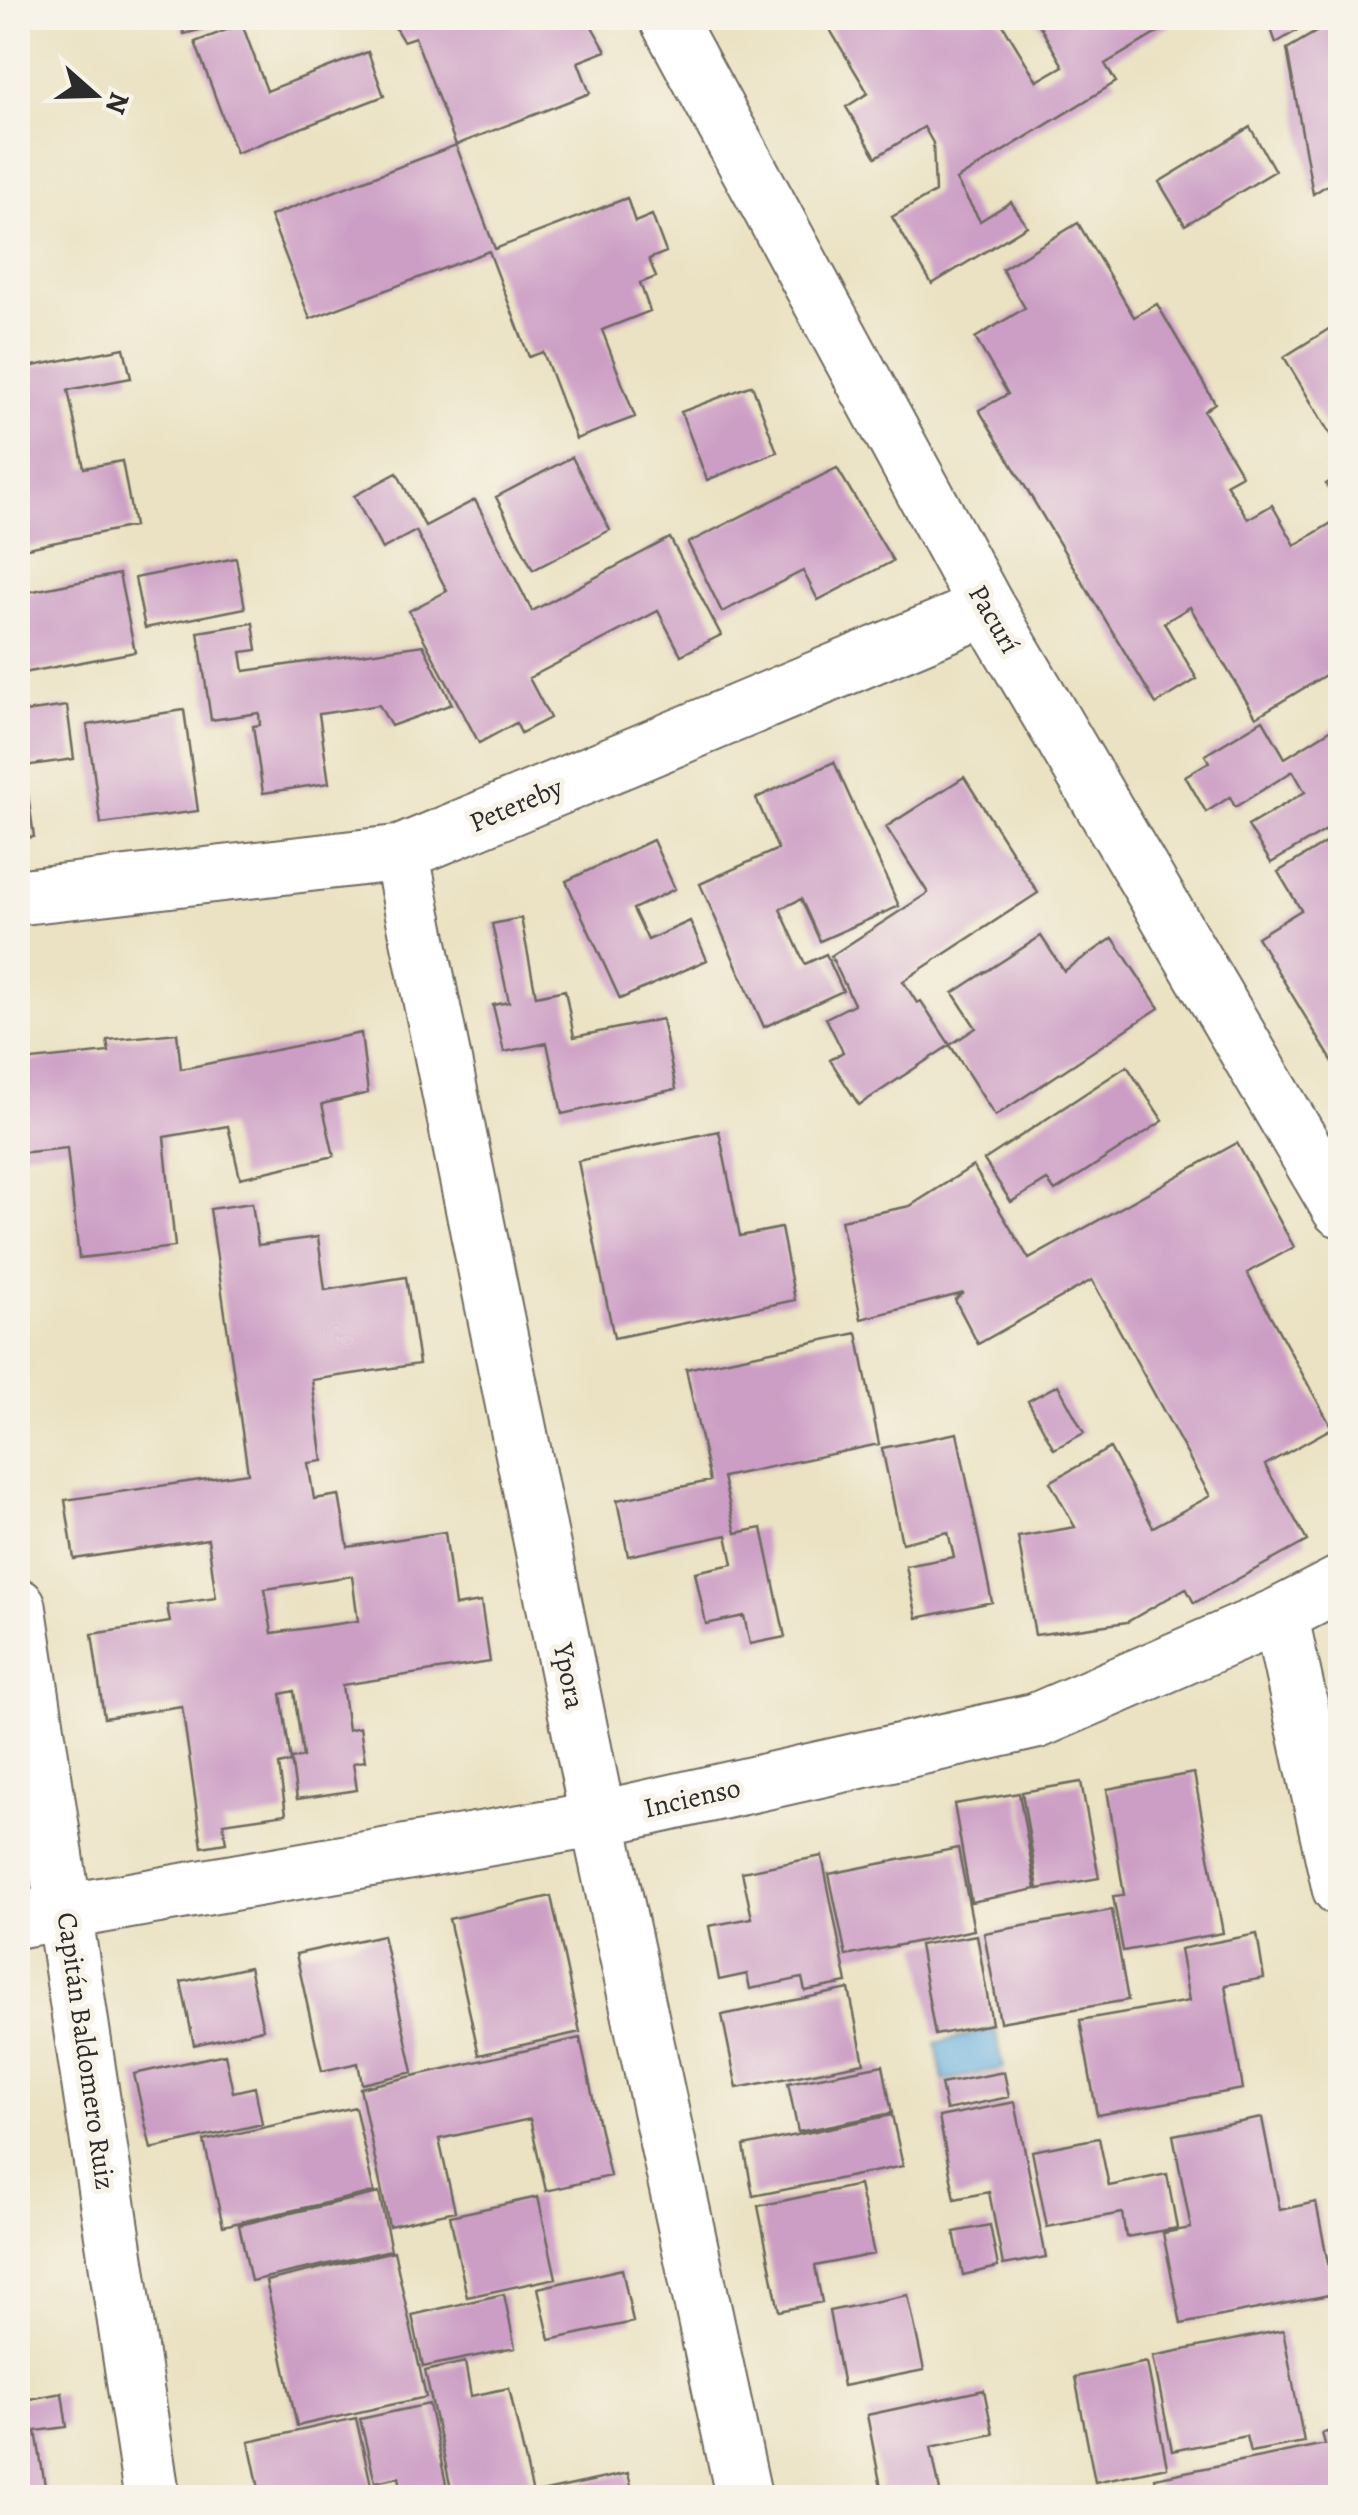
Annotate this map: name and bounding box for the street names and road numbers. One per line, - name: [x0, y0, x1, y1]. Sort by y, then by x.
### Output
- street label: Pacurí: [959, 578, 1029, 660]
- street label: Petereby: [464, 768, 569, 842]
- street label: Ypora: [544, 1639, 594, 1712]
- street label: Incienso: [640, 1768, 744, 1828]
- street label: Capitán Baldomero Ruiz: [48, 1910, 124, 2192]

